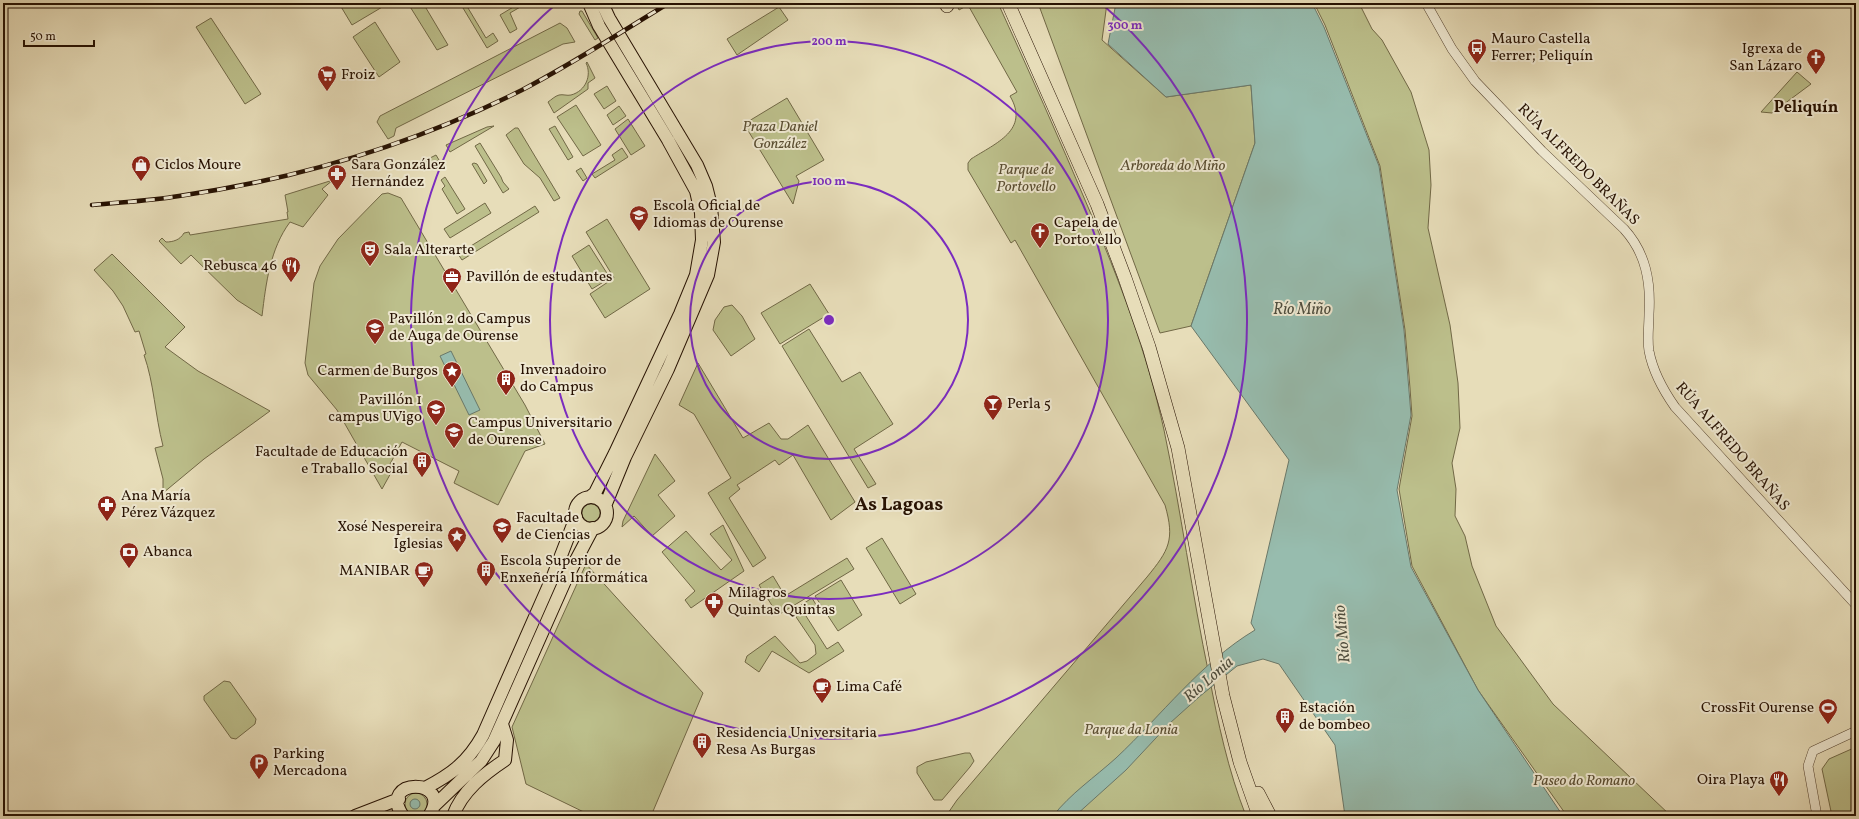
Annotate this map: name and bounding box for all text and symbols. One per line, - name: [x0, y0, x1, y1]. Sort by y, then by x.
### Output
- text: 300 m: [1108, 18, 1143, 34]
- scale bar: [24, 22, 94, 48]
- text: 50 m: [30, 29, 56, 45]
- place label: Mauro Castella Ferrer; Peliquín: [1491, 29, 1593, 67]
- text: 200 m: [811, 34, 847, 50]
- bus stop icon: Mauro Castella Ferrer; Peliquín: [1466, 37, 1488, 65]
- place label: Igrexa de San Lázaro: [1729, 39, 1802, 77]
- church icon: Igrexa de San Lázaro: [1805, 47, 1827, 75]
- supermarket icon: Froiz: [316, 64, 338, 92]
- place label: Froiz: [341, 65, 375, 86]
- district label: Peliquín: [1774, 97, 1839, 119]
- street label: RÚA ALFREDO BRAÑAS: [1512, 99, 1644, 231]
- park label: Praza Daniel González: [742, 117, 818, 155]
- shop icon: Ciclos Moure: [130, 154, 152, 182]
- place label: Ciclos Moure: [155, 155, 241, 176]
- place label: Sara González Hernández: [351, 155, 446, 193]
- park label: Arboreda do Miño: [1120, 156, 1226, 177]
- park label: Parque de Portovello: [996, 160, 1056, 198]
- pharmacy icon: Sara González Hernández: [326, 163, 348, 191]
- text: 100 m: [812, 174, 846, 190]
- place label: Escola Oficial de Idiomas de Ourense: [653, 196, 783, 234]
- school or university icon: Escola Oficial de Idiomas de Ourense: [628, 204, 650, 232]
- place label: Capela de Portovello: [1054, 213, 1121, 251]
- church icon: Capela de Portovello: [1029, 221, 1051, 249]
- theatre icon: Sala Alterarte: [359, 239, 381, 267]
- place label: Sala Alterarte: [384, 240, 474, 261]
- restaurant icon: Rebusca 46: [280, 255, 302, 283]
- place label: Rebusca 46: [203, 256, 277, 277]
- office icon: Pavillón de estudantes: [441, 266, 463, 294]
- place label: Pavillón de estudantes: [466, 267, 612, 288]
- water label: Río Miño: [1273, 299, 1332, 321]
- place label: Pavillón 2 do Campus de Auga de Ourense: [389, 309, 531, 347]
- centre of rings: [822, 313, 836, 327]
- school or university icon: Pavillón 2 do Campus de Auga de Ourense: [364, 317, 386, 345]
- place icon: Carmen de Burgos: [441, 360, 463, 388]
- place label: Invernadoiro do Campus: [520, 360, 606, 398]
- place label: Carmen de Burgos: [317, 361, 438, 382]
- building icon: Invernadoiro do Campus: [495, 368, 517, 396]
- street label: RÚA ALFREDO BRAÑAS: [1670, 378, 1794, 516]
- place label: Pavillón 1 campus UVigo: [328, 390, 422, 428]
- bar icon: Perla 5: [982, 393, 1004, 421]
- place label: Perla 5: [1007, 394, 1051, 415]
- school or university icon: Pavillón 1 campus UVigo: [425, 398, 447, 426]
- place label: Campus Universitario de Ourense: [468, 413, 612, 451]
- school or university icon: Campus Universitario de Ourense: [443, 421, 465, 449]
- place label: Facultade de Educación e Traballo Social: [255, 442, 408, 480]
- building icon: Facultade de Educación e Traballo Social: [411, 450, 433, 478]
- place label: Ana María Pérez Vázquez: [121, 486, 215, 524]
- district label: As Lagoas: [855, 492, 943, 518]
- pharmacy icon: Ana María Pérez Vázquez: [96, 494, 118, 522]
- place label: Facultade de Ciencias: [516, 508, 590, 546]
- school or university icon: Facultade de Ciencias: [491, 516, 513, 544]
- place label: Xosé Nespereira Iglesias: [337, 517, 443, 555]
- place icon: Xosé Nespereira Iglesias: [446, 525, 468, 553]
- bank icon: Abanca: [118, 541, 140, 569]
- place label: Abanca: [143, 542, 192, 563]
- place label: Escola Superior de Enxeñería Informática: [500, 551, 648, 589]
- building icon: Escola Superior de Enxeñería Informática: [475, 559, 497, 587]
- cafe icon: MANIBAR: [413, 560, 435, 588]
- place label: MANIBAR: [339, 561, 410, 582]
- place label: Milagros Quintas Quintas: [728, 583, 835, 621]
- pharmacy icon: Milagros Quintas Quintas: [703, 591, 725, 619]
- water label: Río Miño: [1329, 604, 1356, 664]
- water label: Río Lonia: [1179, 652, 1239, 708]
- cafe icon: Lima Café: [811, 676, 833, 704]
- place label: Lima Café: [836, 677, 902, 698]
- sports icon: CrossFit Ourense: [1817, 697, 1839, 725]
- place label: Estación de bombeo: [1299, 698, 1370, 736]
- place label: CrossFit Ourense: [1701, 698, 1814, 719]
- building icon: Estación de bombeo: [1274, 706, 1296, 734]
- park label: Parque da Lonia: [1084, 720, 1178, 741]
- place label: Residencia Universitaria Resa As Burgas: [716, 723, 877, 761]
- building icon: Residencia Universitaria Resa As Burgas: [691, 731, 713, 759]
- place label: Parking Mercadona: [273, 744, 347, 782]
- parking icon: Parking Mercadona: [248, 752, 270, 780]
- restaurant icon: Oira Playa: [1768, 769, 1790, 797]
- place label: Oira Playa: [1697, 770, 1765, 791]
- park label: Paseo do Romano: [1533, 771, 1635, 792]

